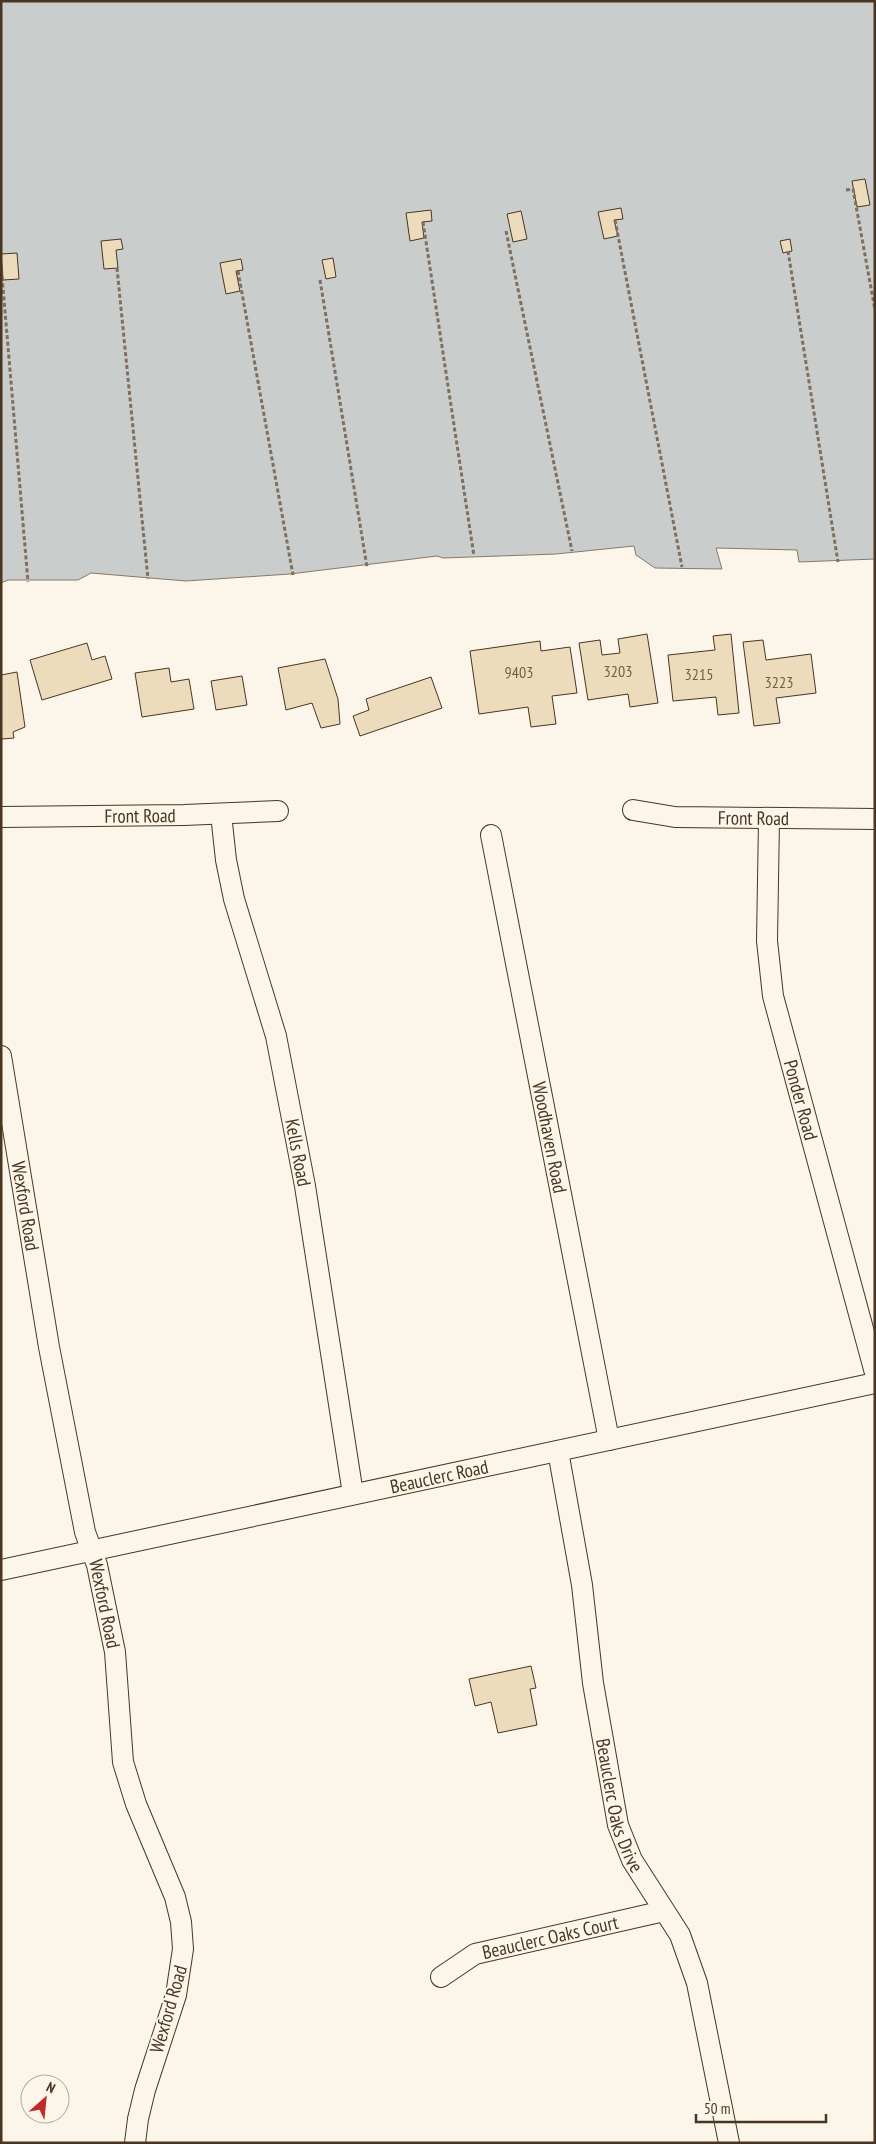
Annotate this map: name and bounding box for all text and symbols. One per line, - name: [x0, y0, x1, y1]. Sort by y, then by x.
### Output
- house number: 3203: [604, 661, 632, 681]
- house number: 9403: [505, 662, 533, 682]
- house number: 3215: [685, 664, 713, 684]
- house number: 3223: [765, 672, 793, 692]
- street label: Front Road: [104, 803, 176, 828]
- street label: Front Road: [718, 805, 789, 830]
- street label: Ponder Road: [779, 1057, 823, 1143]
- street label: Woodhaven Road: [527, 1080, 573, 1195]
- street label: Kells Road: [280, 1117, 317, 1188]
- street label: Wexford Road: [7, 1159, 45, 1252]
- street label: Beauclerc Road: [388, 1454, 490, 1498]
- street label: Wexford Road: [84, 1557, 126, 1650]
- street label: Beauclerc Oaks Drive: [591, 1736, 649, 1877]
- street label: Beauclerc Oaks Court: [480, 1910, 621, 1964]
- street label: Wexford Road: [144, 1962, 192, 2056]
- north arrow: [20, 2074, 70, 2124]
- text: N: [43, 2078, 58, 2097]
- scale bar: [696, 2092, 826, 2124]
- text: 50 m: [704, 2099, 730, 2118]

